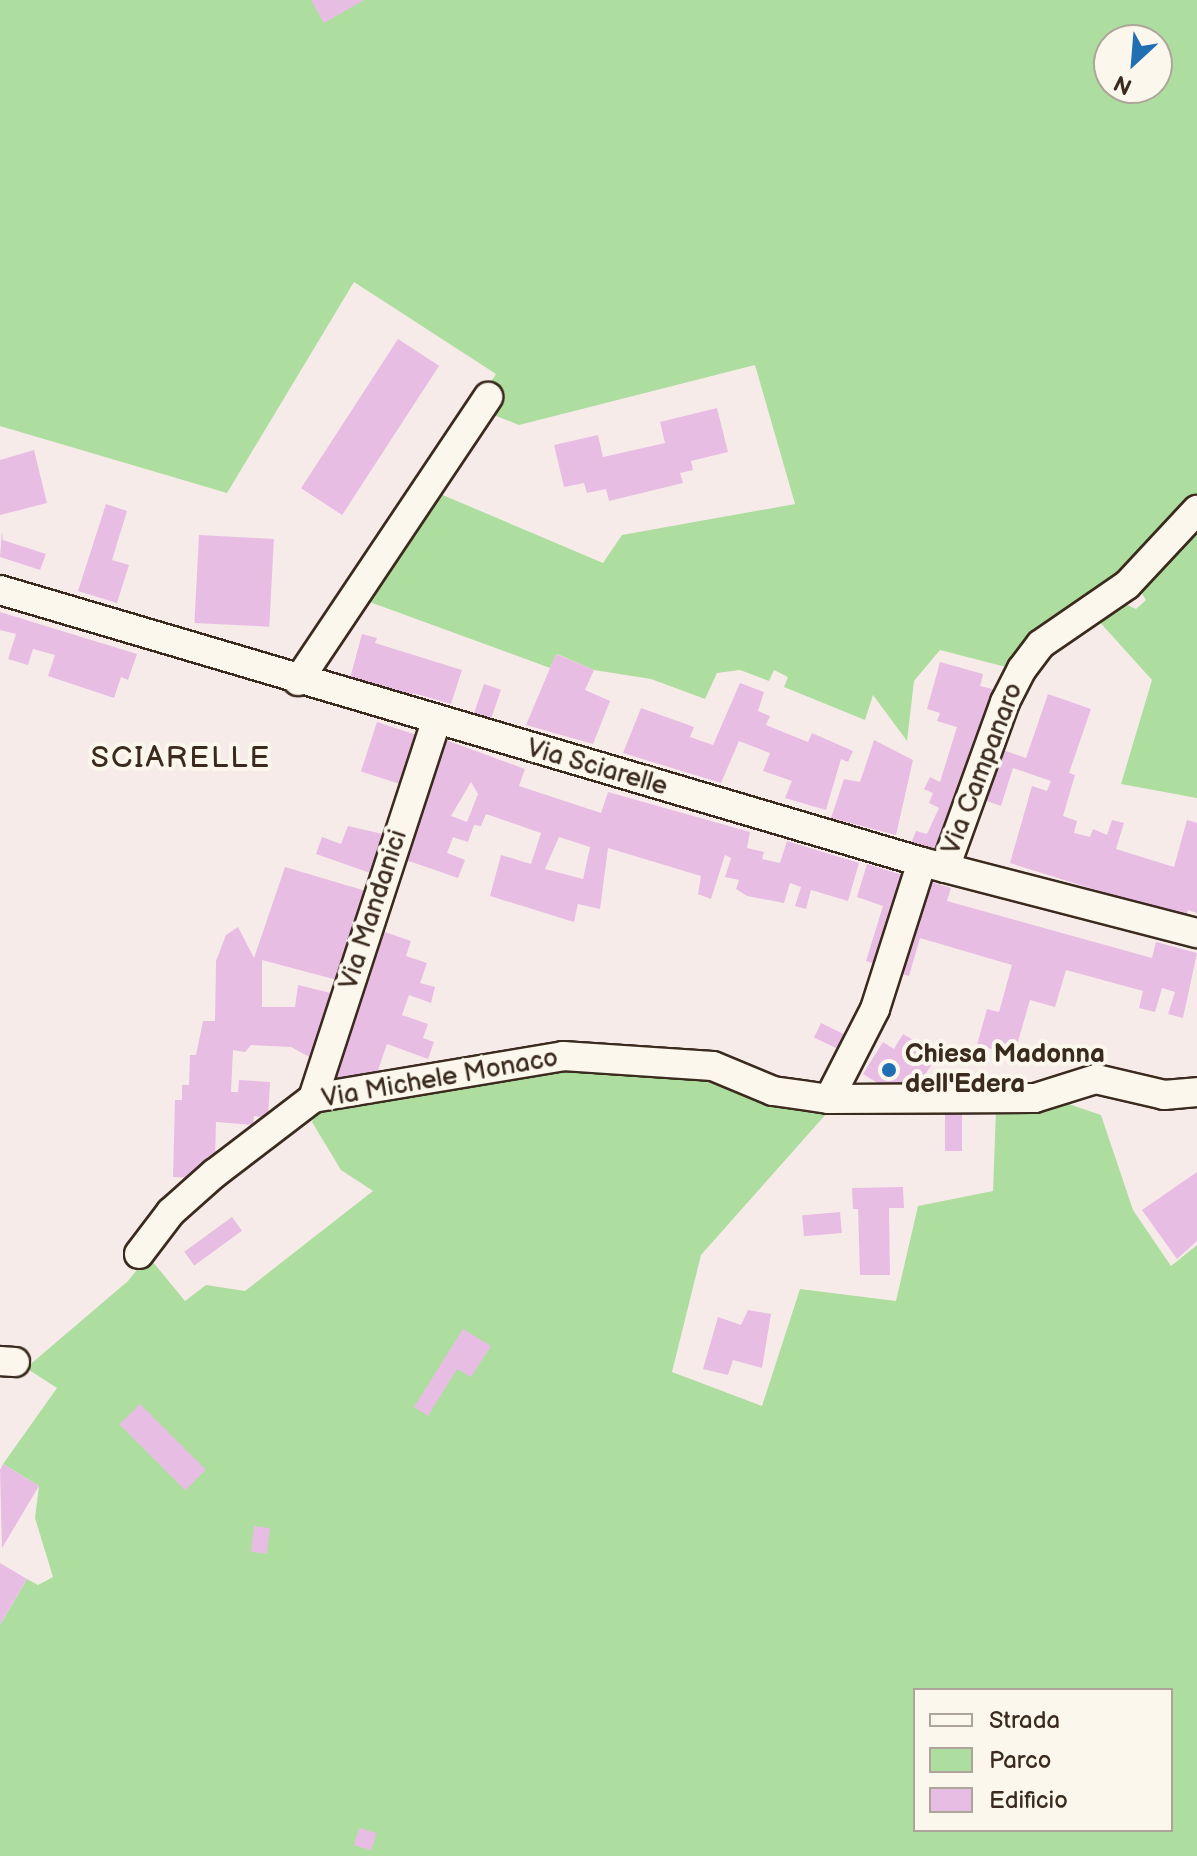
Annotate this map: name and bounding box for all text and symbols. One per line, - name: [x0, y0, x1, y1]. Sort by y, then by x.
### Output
- north arrow: [1093, 24, 1173, 104]
- text: N: [1110, 68, 1136, 100]
- street label: Via Campanaro: [936, 679, 1030, 859]
- street label: Via Sciarelle: [523, 733, 671, 803]
- district label: SCIARELLE: [91, 740, 271, 776]
- street label: Via Mandanici: [334, 826, 414, 994]
- place label: Chiesa Madonna dell'Edera: [905, 1039, 1105, 1100]
- street label: Via Michele Monaco: [319, 1043, 561, 1115]
- marker: Chiesa Madonna dell'Edera: [880, 1061, 898, 1079]
- legend: [913, 1688, 1173, 1832]
- text: Strada: [989, 1706, 1060, 1735]
- text: Parco: [989, 1746, 1051, 1775]
- text: Edificio: [989, 1786, 1068, 1815]

